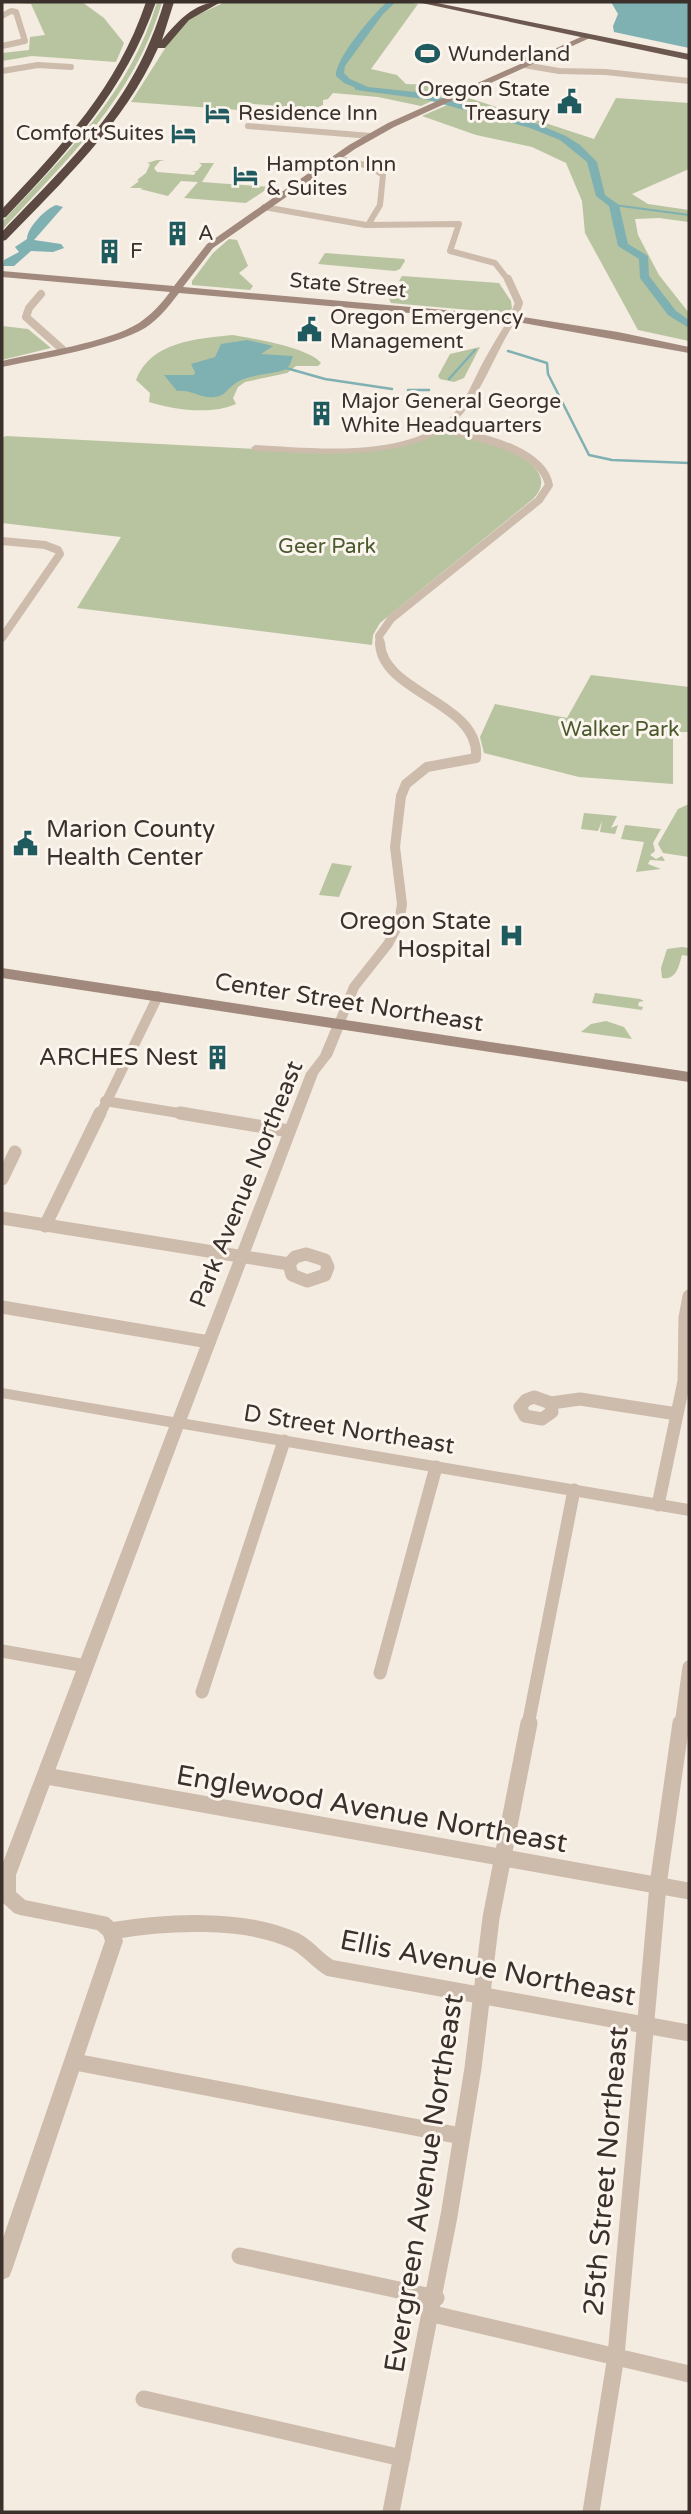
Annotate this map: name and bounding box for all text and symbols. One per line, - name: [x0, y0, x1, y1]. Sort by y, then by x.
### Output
- sports icon: Wunderland: [414, 40, 442, 68]
- place label: Wunderland: [448, 42, 570, 67]
- place label: Oregon State Treasury: [417, 77, 550, 126]
- public building icon: Oregon State Treasury: [556, 87, 584, 115]
- hotel icon: Residence Inn: [204, 99, 232, 127]
- place label: Residence Inn: [238, 101, 378, 126]
- hotel icon: Comfort Suites: [170, 119, 198, 147]
- place label: Comfort Suites: [16, 121, 164, 146]
- place label: Hampton Inn & Suites: [266, 152, 396, 201]
- hotel icon: Hampton Inn & Suites: [232, 162, 260, 190]
- building icon: A: [164, 219, 192, 247]
- place label: A: [198, 221, 214, 246]
- building icon: F: [96, 237, 124, 265]
- place label: F: [130, 239, 143, 264]
- street label: State Street: [288, 268, 407, 303]
- place label: Oregon Emergency Management: [330, 305, 523, 354]
- public building icon: Oregon Emergency Management: [296, 315, 324, 343]
- place label: Major General George White Headquarters: [341, 389, 561, 438]
- building icon: Major General George White Headquarters: [307, 399, 335, 427]
- park label: Geer Park: [278, 534, 376, 559]
- park label: Walker Park: [561, 717, 679, 742]
- place label: Marion County Health Center: [46, 815, 215, 872]
- public building icon: Marion County Health Center: [12, 829, 40, 857]
- place label: Oregon State Hospital: [340, 907, 491, 964]
- hospital icon: Oregon State Hospital: [497, 921, 525, 949]
- street label: Center Street Northeast: [213, 967, 485, 1038]
- place label: ARCHES Nest: [39, 1043, 198, 1072]
- building icon: ARCHES Nest: [204, 1043, 232, 1071]
- street label: Park Avenue Northeast: [184, 1056, 309, 1312]
- street label: D Street Northeast: [241, 1398, 457, 1460]
- street label: Englewood Avenue Northeast: [174, 1758, 570, 1860]
- street label: Ellis Avenue Northeast: [337, 1923, 639, 2013]
- street label: Evergreen Avenue Northeast: [377, 1991, 471, 2375]
- street label: 25th Street Northeast: [576, 2025, 636, 2317]

